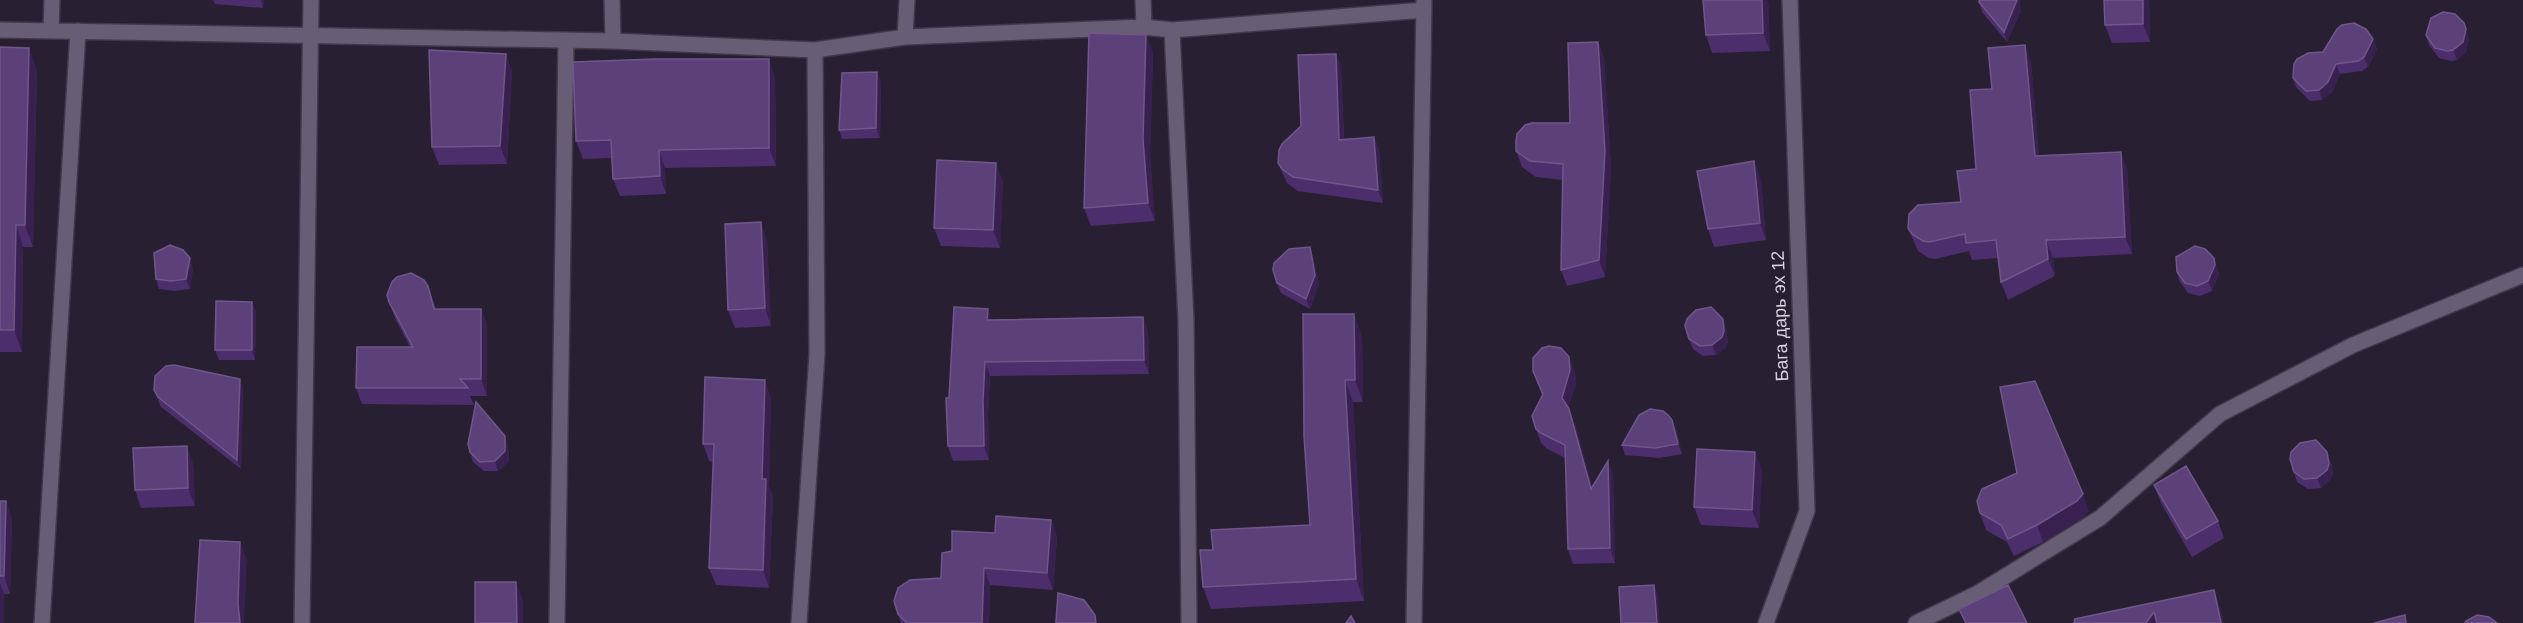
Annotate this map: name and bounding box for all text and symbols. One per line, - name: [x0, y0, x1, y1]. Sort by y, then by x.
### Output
- street label: Бага дарь эх 12: [1768, 250, 1792, 382]

